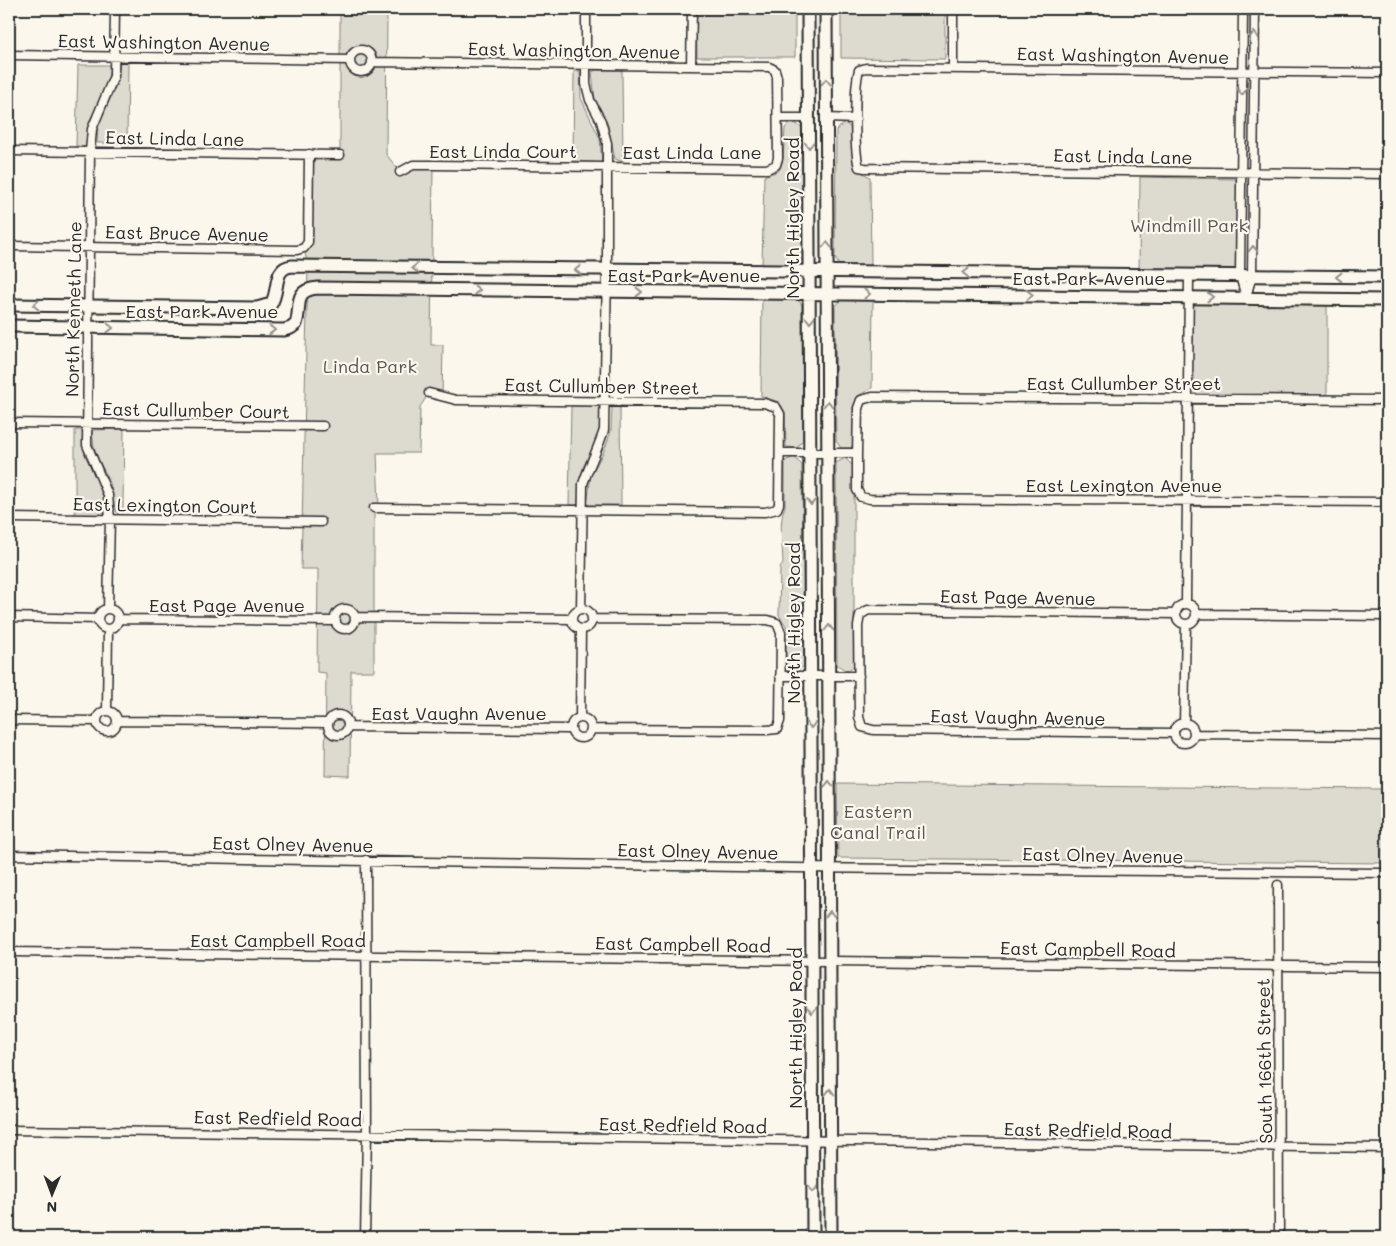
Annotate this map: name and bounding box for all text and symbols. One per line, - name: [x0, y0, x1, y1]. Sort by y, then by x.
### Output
- street label: East Washington Avenue: [58, 28, 270, 56]
- one-way arrow: [1249, 30, 1259, 38]
- street label: East Washington Avenue: [468, 36, 680, 64]
- street label: East Washington Avenue: [1017, 41, 1229, 69]
- one-way arrow: [821, 78, 831, 86]
- one-way arrow: [1237, 89, 1248, 97]
- street label: East Linda Lane: [105, 125, 245, 151]
- street label: North Higley Road: [780, 137, 804, 299]
- street label: East Linda Court: [429, 139, 577, 163]
- street label: East Linda Lane: [622, 140, 762, 164]
- one-way arrow: [804, 142, 814, 149]
- street label: East Linda Lane: [1053, 143, 1193, 169]
- park label: Windmill Park: [1130, 213, 1248, 237]
- street label: East Bruce Avenue: [105, 220, 269, 246]
- street label: North Kenneth Lane: [59, 221, 87, 397]
- one-way arrow: [822, 241, 832, 248]
- one-way arrow: [1248, 245, 1258, 253]
- one-way arrow: [411, 263, 419, 273]
- street label: East Park Avenue: [608, 263, 760, 287]
- one-way arrow: [574, 265, 582, 275]
- street label: East Park Avenue: [1013, 266, 1165, 290]
- one-way arrow: [962, 268, 970, 278]
- one-way arrow: [1334, 272, 1342, 282]
- one-way arrow: [473, 285, 481, 295]
- one-way arrow: [636, 287, 643, 297]
- one-way arrow: [864, 289, 872, 299]
- one-way arrow: [1026, 290, 1034, 300]
- one-way arrow: [1206, 292, 1214, 302]
- street label: East Park Avenue: [126, 299, 278, 323]
- one-way arrow: [32, 300, 40, 310]
- one-way arrow: [805, 317, 815, 325]
- one-way arrow: [106, 323, 114, 333]
- one-way arrow: [269, 325, 277, 335]
- park label: Linda Park: [323, 354, 417, 378]
- street label: East Cullumber Street: [1027, 371, 1221, 395]
- street label: East Cullumber Street: [505, 372, 699, 400]
- street label: East Cullumber Court: [102, 396, 290, 424]
- one-way arrow: [823, 400, 833, 408]
- street label: East Lexington Avenue: [1026, 473, 1222, 497]
- street label: East Lexington Court: [73, 491, 257, 519]
- one-way arrow: [806, 498, 816, 506]
- street label: North Higley Road: [781, 542, 805, 704]
- street label: East Page Avenue: [940, 584, 1096, 610]
- street label: East Page Avenue: [149, 593, 305, 617]
- one-way arrow: [824, 624, 834, 632]
- street label: East Vaughn Avenue: [371, 701, 547, 725]
- street label: East Vaughn Avenue: [930, 703, 1106, 731]
- one-way arrow: [806, 722, 816, 730]
- one-way arrow: [824, 779, 834, 787]
- park label: Eastern Canal Trail: [830, 799, 926, 844]
- street label: East Olney Avenue: [212, 831, 374, 857]
- street label: East Olney Avenue: [617, 838, 779, 864]
- street label: East Olney Avenue: [1022, 842, 1184, 868]
- one-way arrow: [825, 910, 835, 918]
- street label: East Campbell Road: [190, 928, 366, 952]
- street label: East Campbell Road: [595, 930, 771, 958]
- street label: East Campbell Road: [1000, 935, 1176, 963]
- street label: North Higley Road: [783, 947, 807, 1109]
- street label: South 166th Street: [1251, 978, 1277, 1144]
- one-way arrow: [807, 1006, 817, 1014]
- one-way arrow: [825, 1088, 836, 1096]
- street label: East Redfield Road: [194, 1105, 362, 1131]
- street label: East Redfield Road: [599, 1112, 767, 1138]
- street label: East Redfield Road: [1004, 1117, 1172, 1143]
- north arrow: [28, 1168, 78, 1218]
- one-way arrow: [808, 1186, 818, 1194]
- text: N: [46, 1198, 57, 1217]

